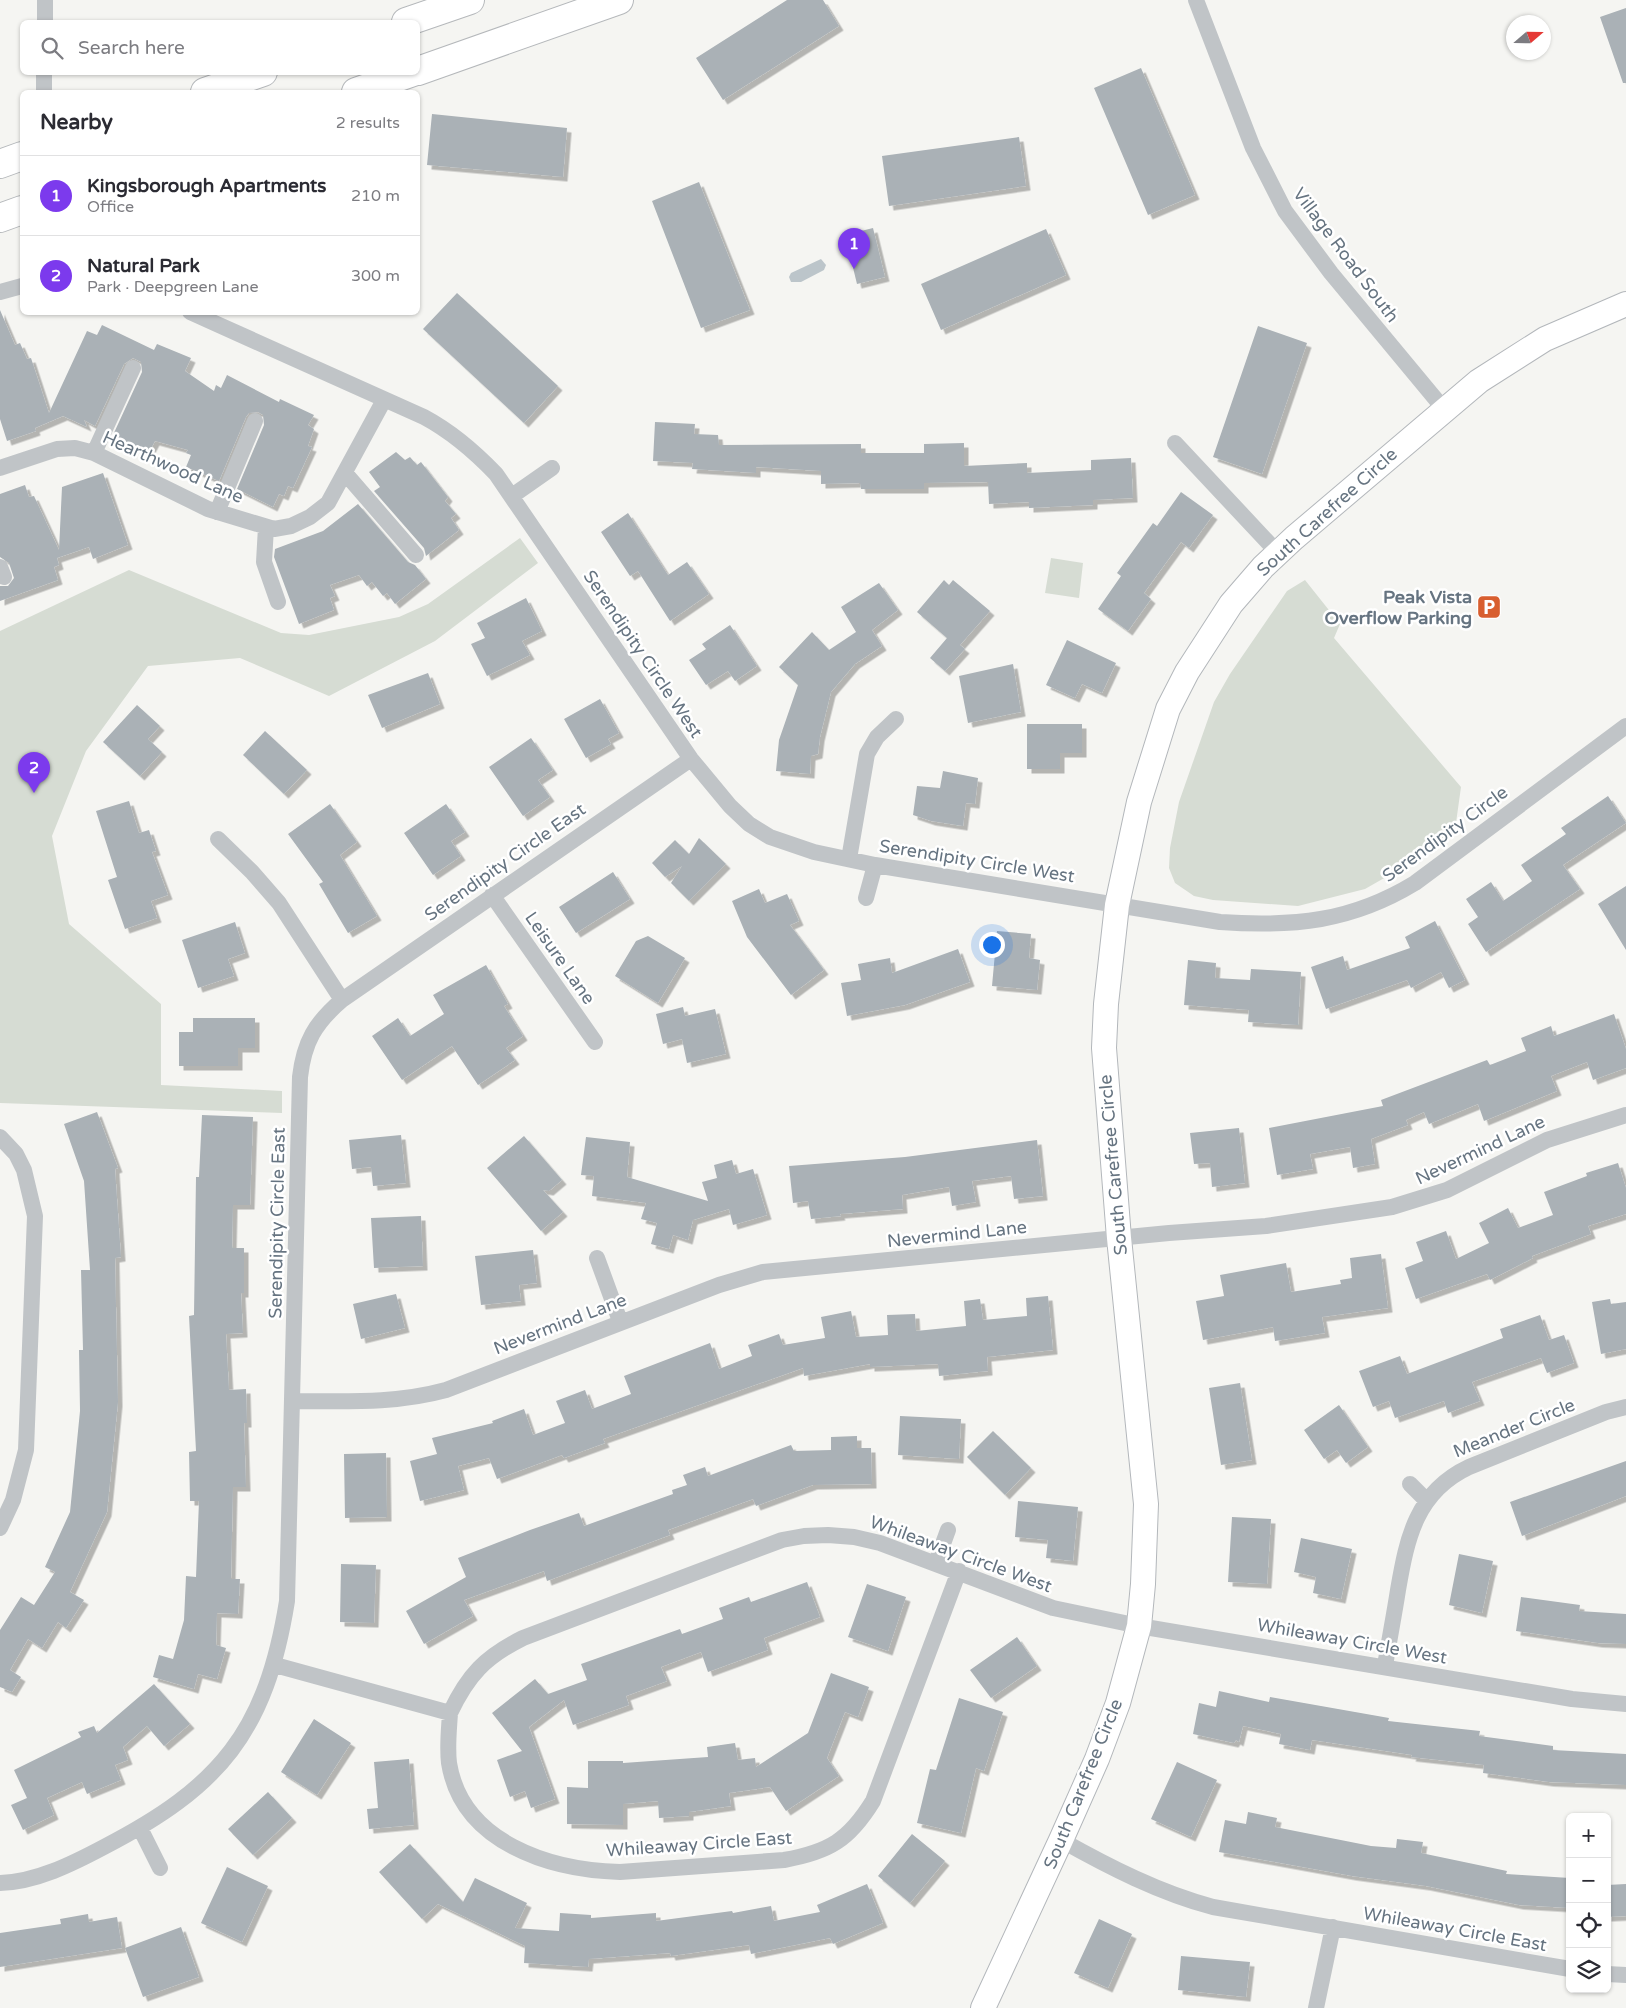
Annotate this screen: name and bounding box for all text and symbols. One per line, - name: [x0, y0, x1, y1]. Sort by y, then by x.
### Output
- north arrow: [1506, 15, 1551, 60]
- search box: [20, 20, 420, 75]
- icon: search: [38, 34, 66, 62]
- text: Search here: [78, 37, 185, 59]
- text: Nearby: [40, 110, 113, 135]
- text: 2 results: [336, 113, 400, 133]
- text: Kingsborough Apartments: [87, 175, 326, 197]
- street label: Village Road South: [1288, 183, 1404, 327]
- text: 1: [51, 186, 61, 206]
- text: 210 m: [351, 186, 400, 206]
- text: Office: [87, 197, 134, 217]
- pin: 1: [838, 228, 870, 269]
- text: Natural Park: [87, 255, 200, 277]
- text: 2: [51, 266, 61, 286]
- text: 300 m: [351, 266, 400, 286]
- text: Park · Deepgreen Lane: [87, 277, 259, 297]
- street label: Hearthwood Lane: [99, 426, 247, 508]
- street label: South Carefree Circle: [1252, 443, 1402, 581]
- street label: Serendipity Circle West: [579, 566, 707, 742]
- place label: Peak Vista Overflow Parking: [1324, 586, 1472, 629]
- parking icon: Peak Vista Overflow Parking: [1476, 594, 1502, 620]
- pin: 2: [18, 752, 50, 793]
- street label: Serendipity Circle: [1378, 781, 1512, 887]
- street label: Serendipity Circle East: [420, 798, 590, 926]
- street label: Serendipity Circle West: [878, 835, 1076, 887]
- street label: Leisure Lane: [520, 908, 600, 1008]
- your location: [979, 932, 1005, 958]
- street label: South Carefree Circle: [1094, 1074, 1132, 1256]
- street label: Nevermind Lane: [1412, 1110, 1548, 1190]
- street label: Serendipity Circle East: [264, 1127, 290, 1319]
- street label: Nevermind Lane: [886, 1216, 1028, 1252]
- street label: Nevermind Lane: [491, 1289, 629, 1359]
- street label: Meander Circle: [1450, 1394, 1578, 1462]
- street label: Whileaway Circle West: [867, 1511, 1055, 1597]
- street label: Whileaway Circle West: [1255, 1613, 1449, 1669]
- street label: South Carefree Circle: [1039, 1696, 1127, 1872]
- map controls: [1566, 1813, 1611, 1993]
- button: +: [1566, 1813, 1611, 1858]
- street label: Whileaway Circle East: [605, 1827, 793, 1861]
- button: −: [1566, 1858, 1611, 1903]
- street label: Whileaway Circle East: [1361, 1902, 1549, 1956]
- button: locate: [1566, 1903, 1611, 1948]
- button: layers: [1566, 1948, 1611, 1993]

